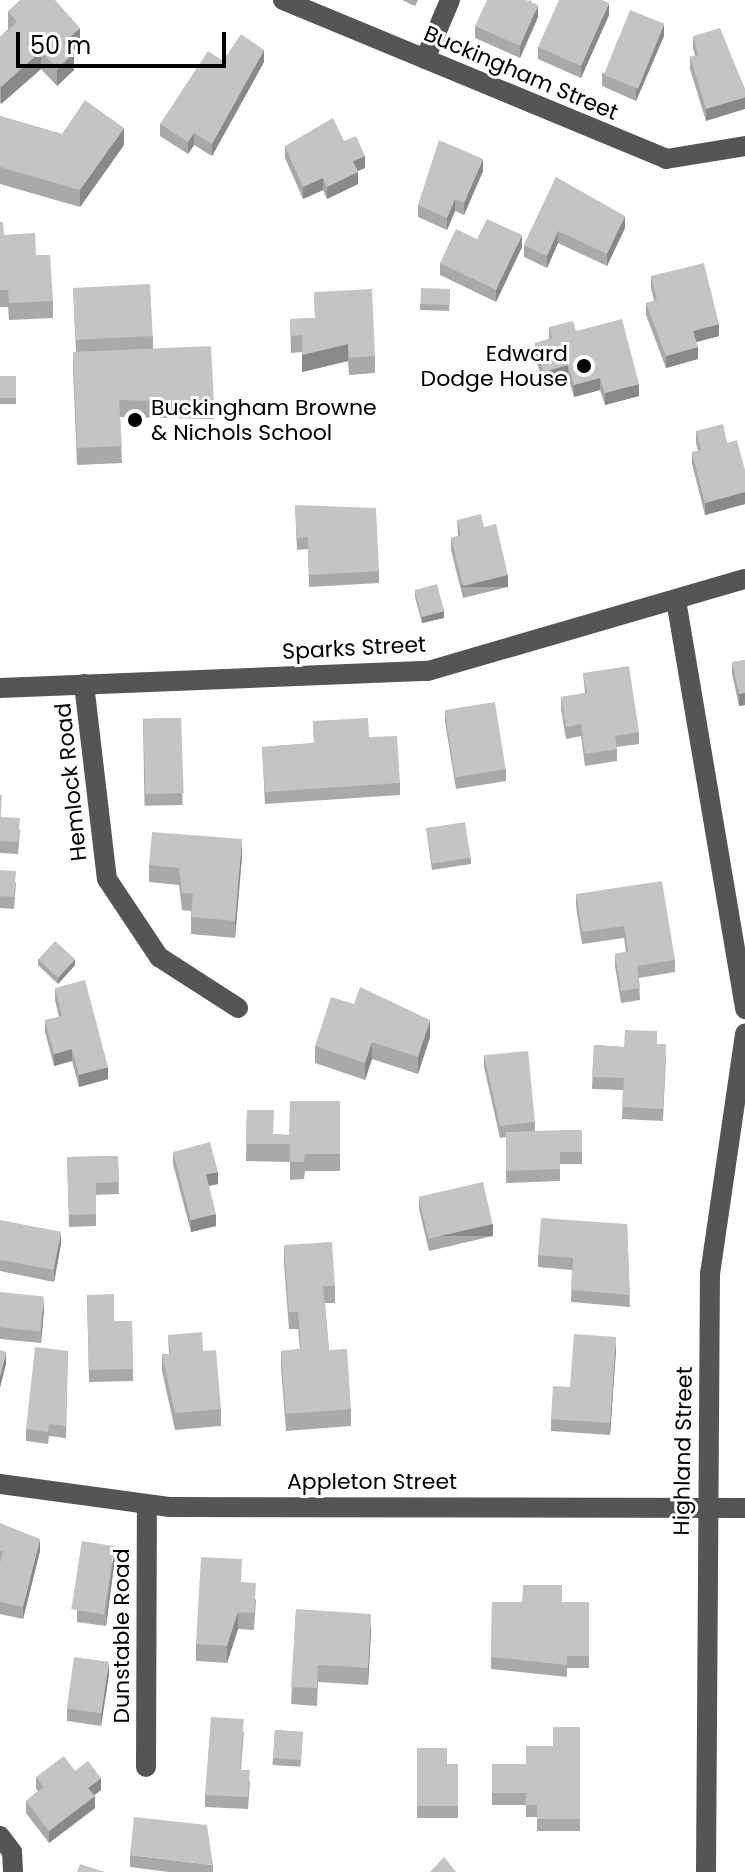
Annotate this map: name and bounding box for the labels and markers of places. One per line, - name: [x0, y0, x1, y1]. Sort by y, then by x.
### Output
- place label: Edward Dodge House: [421, 340, 568, 392]
- marker: Edward Dodge House: [575, 357, 593, 375]
- place label: Buckingham Browne & Nichols School: [151, 394, 377, 446]
- marker: Buckingham Browne & Nichols School: [126, 411, 144, 429]

